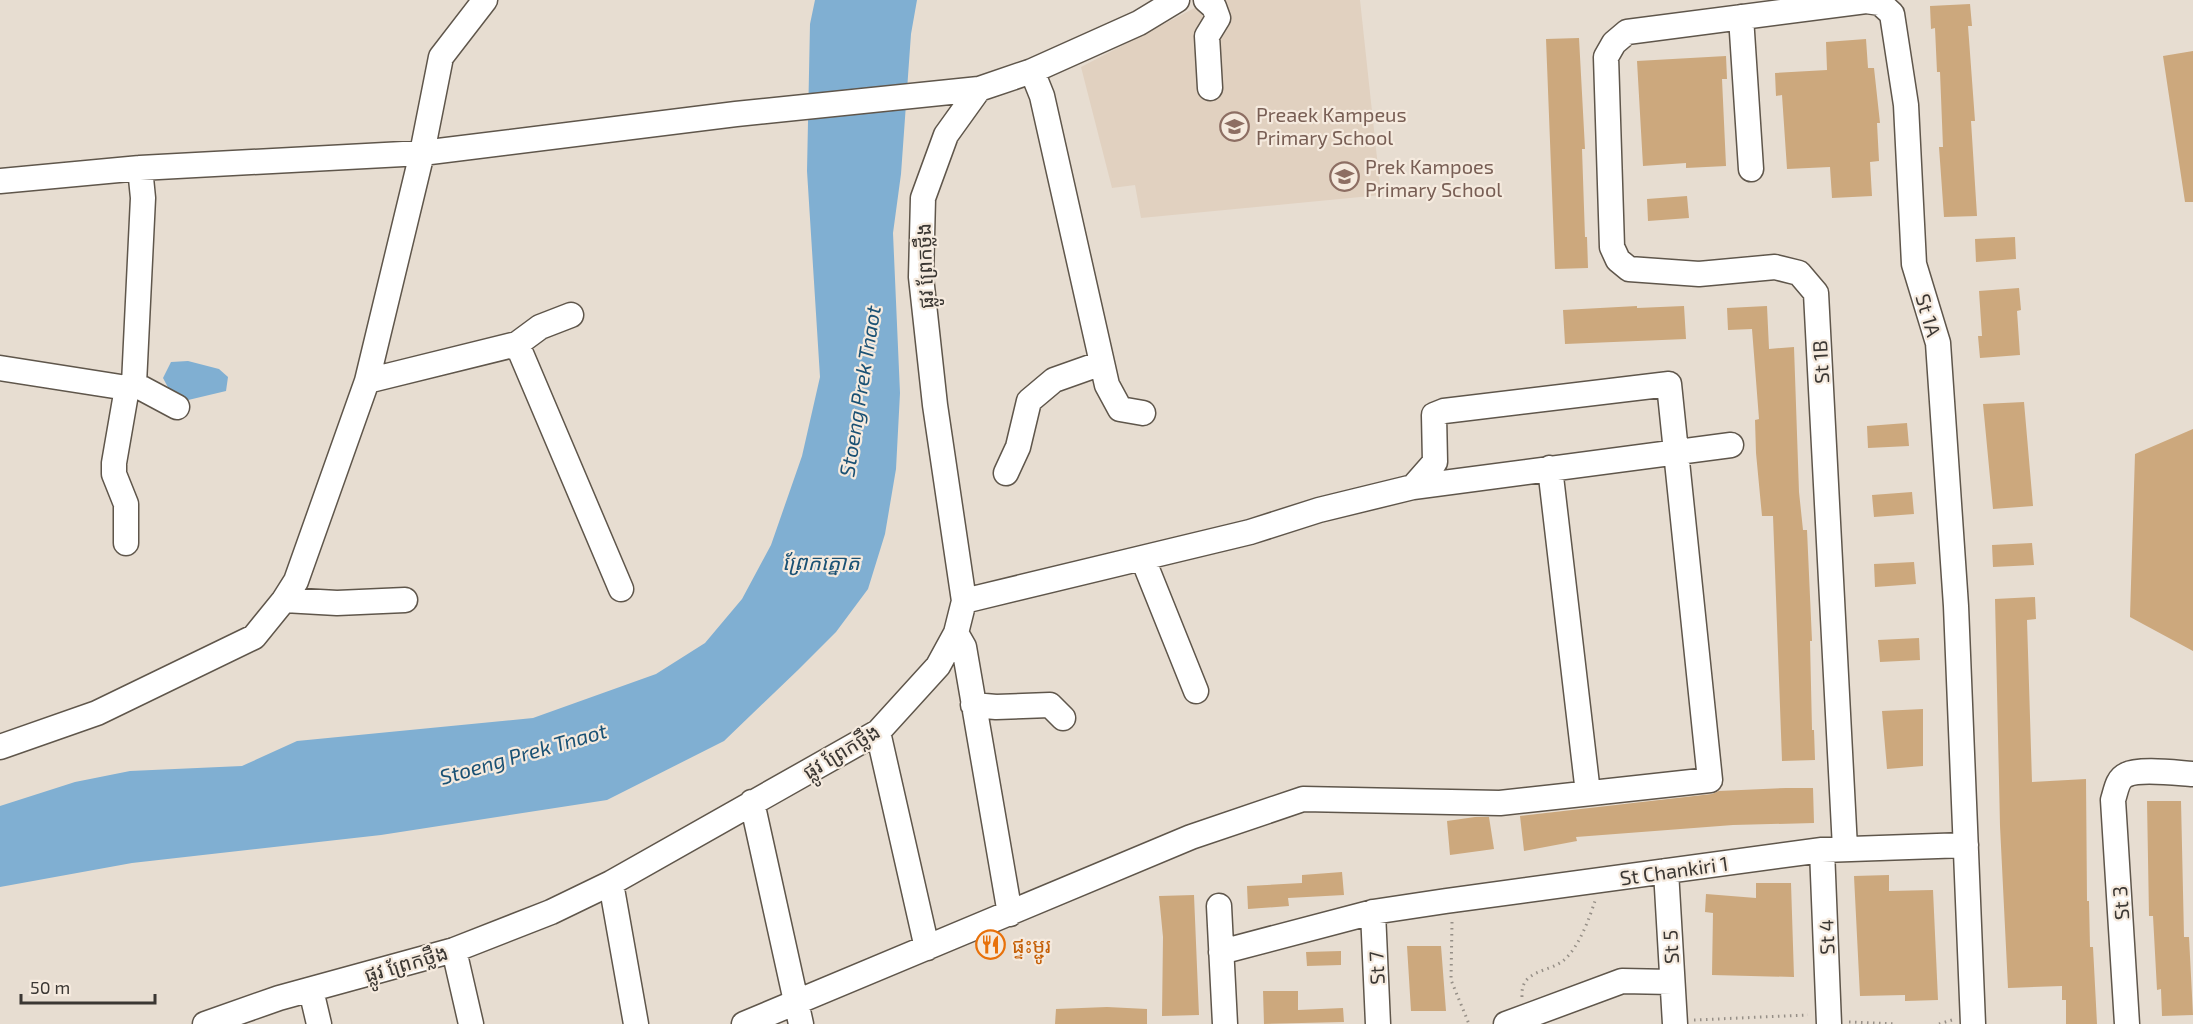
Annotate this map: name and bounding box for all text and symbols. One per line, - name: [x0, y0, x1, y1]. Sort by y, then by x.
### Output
- place label: Preaek Kampeus Primary School: [1256, 102, 1407, 149]
- school or university icon: Preaek Kampeus Primary School: [1219, 110, 1251, 142]
- place label: Prek Kampoes Primary School: [1365, 154, 1502, 201]
- school or university icon: Prek Kampoes Primary School: [1328, 161, 1360, 193]
- street label: ផ្លូវ ព្រែកថ្លឹង: [911, 222, 945, 309]
- street label: St 1A: [1911, 291, 1947, 340]
- water label: Stoeng Prek Tnaot: [833, 304, 885, 478]
- street label: St 1B: [1807, 340, 1833, 384]
- water label: ព្រែកត្នោត: [782, 549, 861, 576]
- water label: Stoeng Prek Tnaot: [437, 717, 610, 789]
- street label: ផ្លូវ ព្រែកថ្លឹង: [798, 719, 888, 790]
- street label: St Chankiri 1: [1618, 851, 1730, 889]
- street label: St 3: [2107, 885, 2133, 921]
- street label: St 4: [1813, 919, 1839, 955]
- restaurant icon: ផ្ទះម្ជូរ: [975, 929, 1007, 961]
- street label: St 5: [1657, 929, 1683, 965]
- place label: ផ្ទះម្ជូរ: [1012, 933, 1051, 965]
- street label: ផ្លូវ ព្រែកថ្លឹង: [361, 940, 453, 994]
- street label: St 7: [1363, 951, 1389, 985]
- scale bar: [21, 967, 154, 1005]
- text: 50 m: [30, 976, 70, 998]

